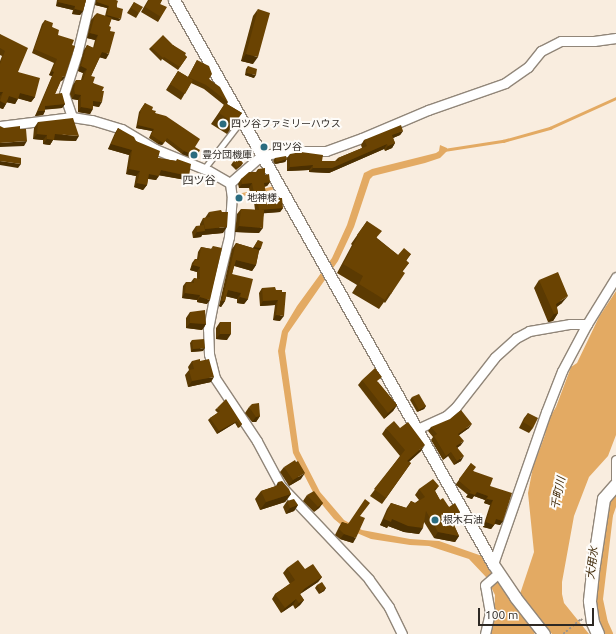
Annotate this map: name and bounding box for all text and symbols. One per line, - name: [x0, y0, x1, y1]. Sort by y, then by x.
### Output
- place label: 四ツ谷ファミリーハウス: [231, 118, 341, 130]
- marker: 四ツ谷ファミリーハウス: [218, 119, 228, 129]
- place label: 四ツ谷: [272, 141, 302, 153]
- marker: 四ツ谷: [259, 142, 269, 152]
- place label: 豊分団機庫: [202, 149, 252, 161]
- marker: 豊分団機庫: [189, 150, 199, 160]
- district label: 四ツ谷: [183, 173, 215, 187]
- place label: 地神様: [247, 192, 277, 204]
- marker: 地神様: [234, 193, 244, 203]
- water label: 千町川: [548, 475, 568, 511]
- place label: 根木石油: [443, 514, 483, 526]
- marker: 根木石油: [430, 515, 440, 525]
- water label: 大用水: [583, 546, 601, 580]
- scale bar: [480, 600, 596, 626]
- text: 100 m: [485, 608, 518, 621]

